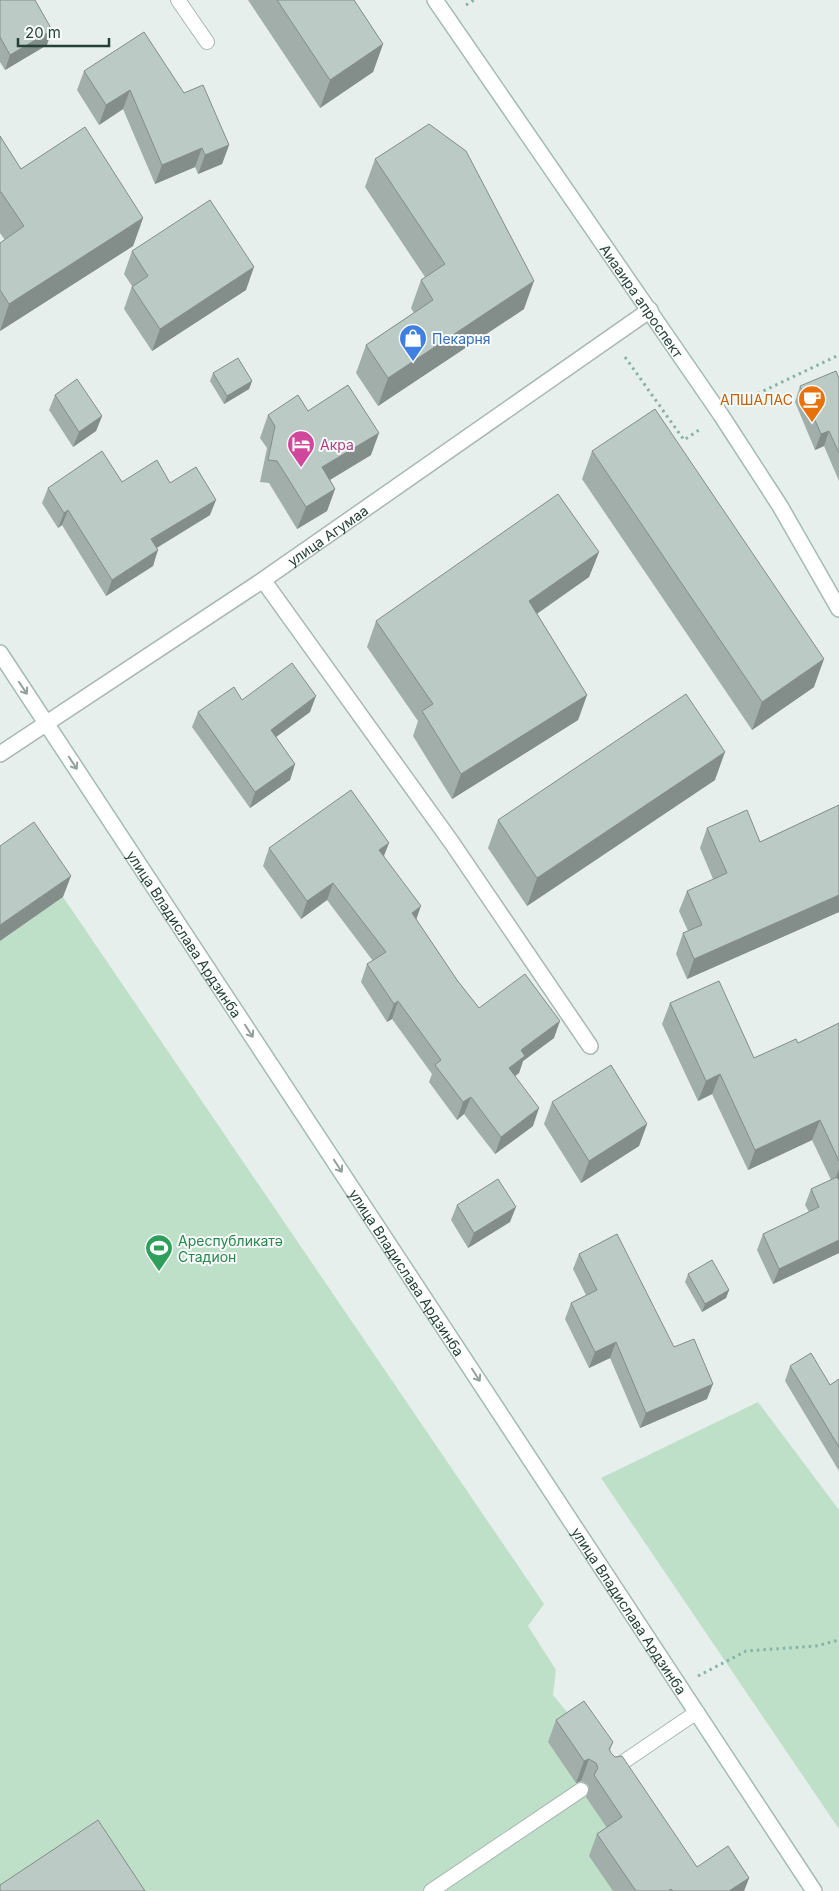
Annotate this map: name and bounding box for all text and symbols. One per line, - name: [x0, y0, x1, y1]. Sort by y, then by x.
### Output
- scale bar: [18, 15, 109, 47]
- text: 20 m: [25, 23, 61, 42]
- street label: Аиааира апроспект: [597, 240, 687, 361]
- shop icon: Пекарня: [398, 323, 428, 362]
- place label: Пекарня: [432, 330, 491, 347]
- cafe icon: АПШАЛАС: [797, 384, 827, 423]
- place label: АПШАЛАС: [720, 391, 793, 408]
- hotel icon: Акра: [286, 429, 316, 468]
- place label: Акра: [320, 436, 354, 453]
- street label: улица Агумаа: [284, 501, 371, 569]
- one-way arrow: [18, 681, 28, 695]
- one-way arrow: [68, 756, 78, 770]
- street label: улица Владислава Ардзинба: [124, 847, 246, 1020]
- one-way arrow: [244, 1023, 254, 1037]
- one-way arrow: [333, 1159, 343, 1173]
- street label: улица Владислава Ардзинба: [346, 1185, 468, 1359]
- place label: Ареспубликатә Стадион: [178, 1232, 283, 1265]
- sports icon: Ареспубликатә Стадион: [144, 1233, 174, 1272]
- one-way arrow: [471, 1368, 481, 1382]
- street label: улица Владислава Ардзинба: [569, 1524, 691, 1697]

